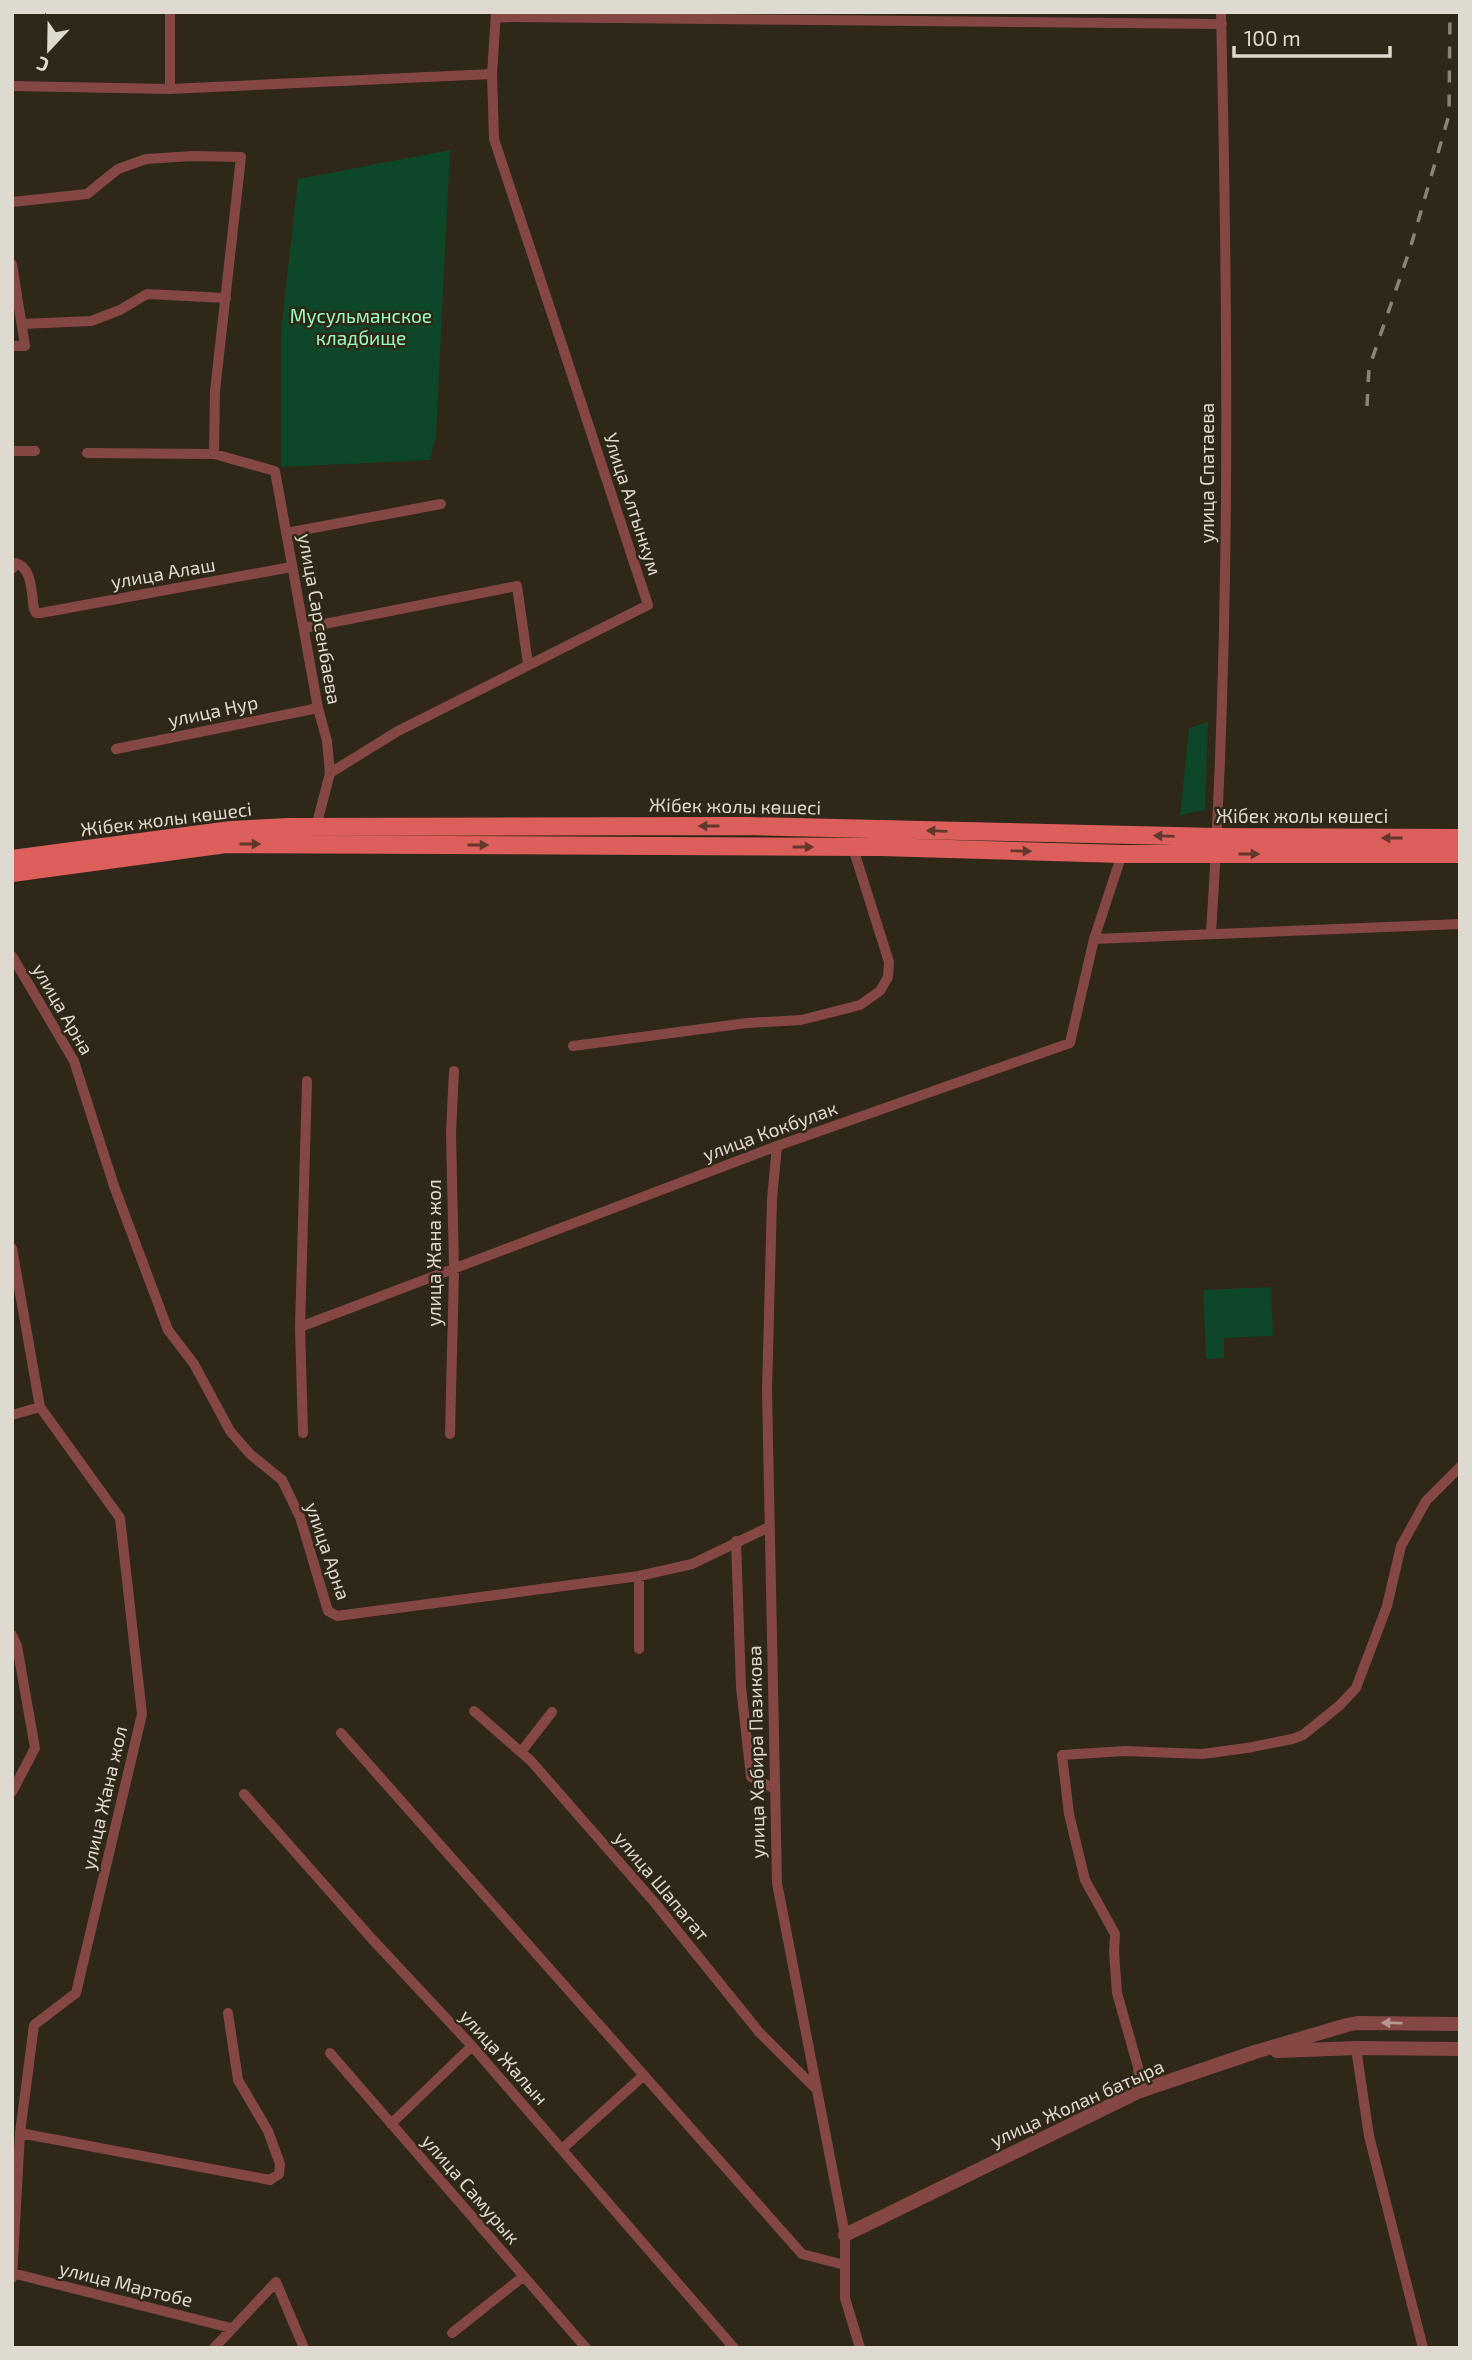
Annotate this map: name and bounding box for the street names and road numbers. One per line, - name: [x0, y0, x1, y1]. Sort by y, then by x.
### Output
- street label: улица Спатаева: [1195, 403, 1219, 543]
- street label: Улица Алтынкум: [599, 430, 667, 578]
- street label: улица Сарсенбаева: [293, 532, 347, 706]
- street label: улица Алаш: [109, 552, 217, 594]
- street label: улица Нур: [166, 690, 260, 732]
- street label: Жібек жолы көшесі: [649, 792, 821, 819]
- street label: Жібек жолы көшесі: [79, 797, 253, 840]
- street label: Жібек жолы көшесі: [1216, 804, 1388, 827]
- street label: улица Арна: [27, 959, 99, 1059]
- street label: улица Кокбулак: [700, 1096, 840, 1166]
- street label: улица Жана жол: [422, 1179, 446, 1327]
- street label: улица Арна: [300, 1499, 356, 1603]
- street label: улица Хабира Пазикова: [742, 1645, 770, 1859]
- street label: улица Жана жол: [76, 1724, 132, 1872]
- street label: улица Шапагат: [609, 1826, 715, 1946]
- street label: улица Жалын: [455, 2004, 553, 2110]
- street label: улица Жолан батыра: [986, 2054, 1168, 2152]
- street label: улица Самурык: [417, 2129, 525, 2249]
- street label: улица Мартобе: [57, 2256, 195, 2312]

